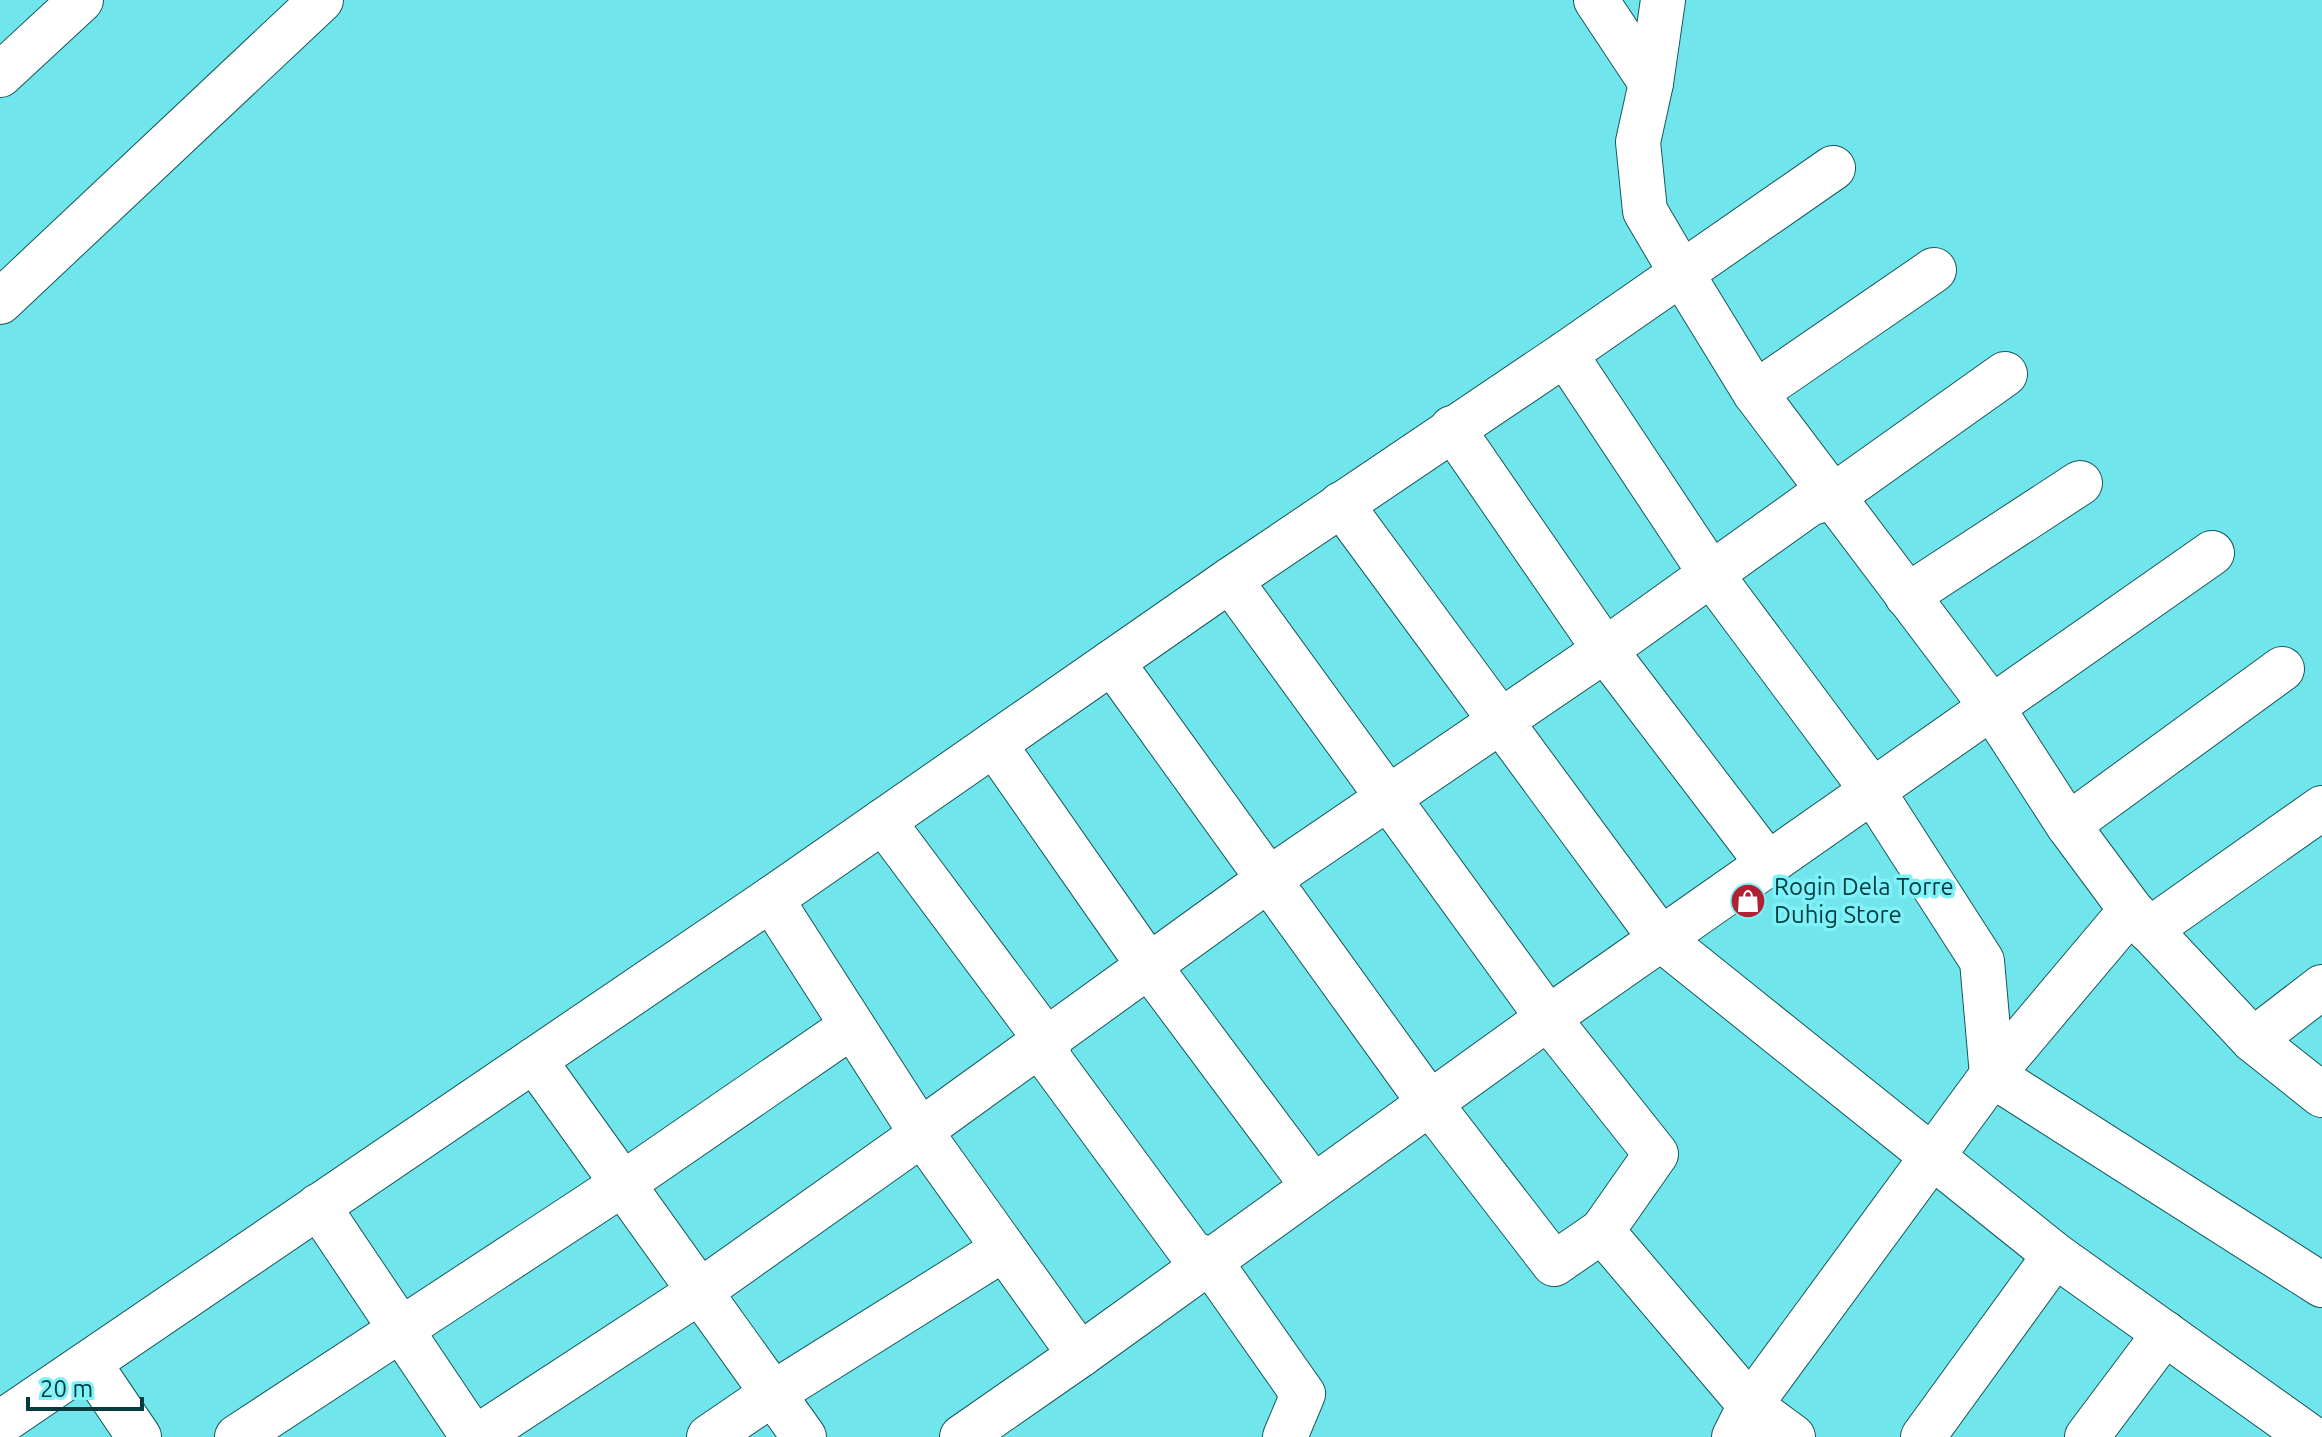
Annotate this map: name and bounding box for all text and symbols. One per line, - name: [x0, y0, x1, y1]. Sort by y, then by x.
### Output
- place label: Rogin Dela Torre Duhig Store: [1774, 873, 1954, 928]
- shop icon: Rogin Dela Torre Duhig Store: [1729, 882, 1767, 920]
- scale bar: [28, 1361, 142, 1411]
- text: 20 m: [40, 1375, 93, 1402]

